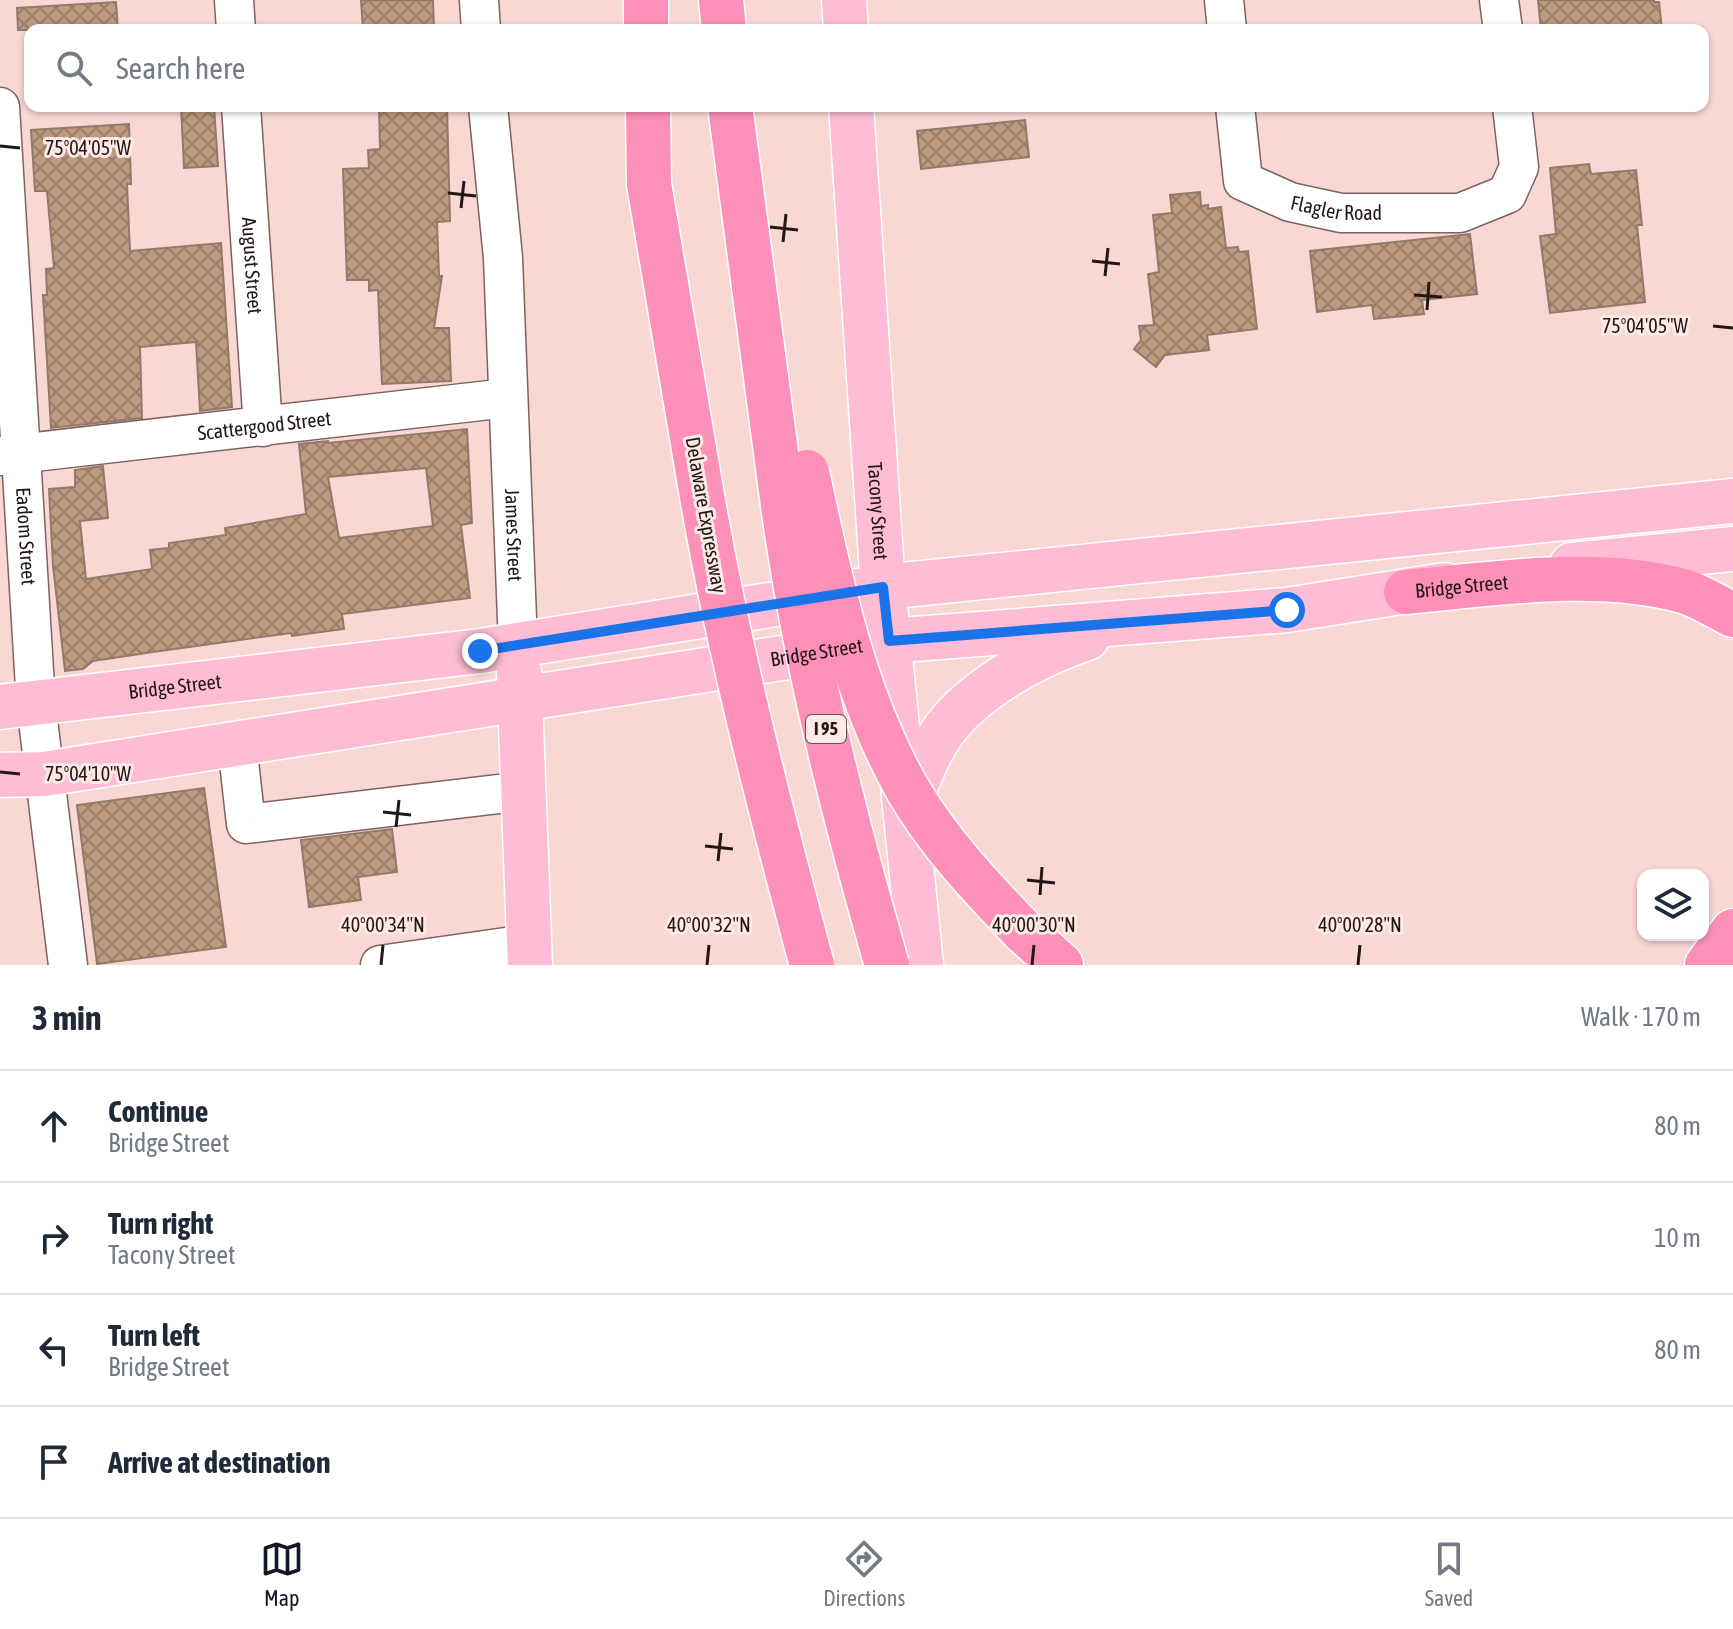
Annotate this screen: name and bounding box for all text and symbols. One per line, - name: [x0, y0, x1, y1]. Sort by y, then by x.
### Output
- search box: [24, 24, 1709, 112]
- icon: search: [52, 46, 96, 90]
- text: Search here: [116, 51, 245, 85]
- text: 75°04'05"W: [45, 136, 132, 159]
- street label: Flagler Road: [1289, 190, 1382, 224]
- street label: August Street: [238, 216, 267, 315]
- text: 75°04'05"W: [1602, 314, 1689, 337]
- street label: Scattergood Street: [196, 406, 332, 444]
- street label: Delaware Expressway: [681, 435, 732, 595]
- street label: Tacony Street: [864, 461, 893, 561]
- street label: Eadom Street: [12, 487, 41, 586]
- street label: James Street: [501, 488, 528, 582]
- street label: Bridge Street: [1414, 570, 1509, 602]
- route start: [1269, 592, 1305, 628]
- route end: [462, 633, 498, 669]
- street label: Bridge Street: [768, 633, 865, 671]
- street label: Bridge Street: [127, 669, 223, 703]
- road number: I 95: [806, 715, 846, 743]
- text: 75°04'10"W: [45, 762, 132, 785]
- map controls: [1637, 869, 1709, 941]
- button: layers: [1637, 869, 1709, 941]
- text: 40°00'34"N: [341, 913, 425, 936]
- text: 40°00'32"N: [667, 913, 751, 936]
- text: 40°00'30"N: [992, 913, 1076, 936]
- text: 40°00'28"N: [1318, 913, 1402, 936]
- text: 3 min: [32, 998, 101, 1037]
- text: Walk · 170 m: [1581, 1002, 1701, 1032]
- text: Continue: [108, 1094, 208, 1128]
- icon: ahead: [32, 1104, 76, 1148]
- text: 80 m: [1654, 1111, 1701, 1141]
- text: Bridge Street: [108, 1128, 229, 1158]
- text: Turn right: [108, 1206, 214, 1240]
- icon: right: [32, 1216, 76, 1260]
- text: 10 m: [1654, 1223, 1701, 1253]
- text: Tacony Street: [108, 1240, 235, 1270]
- text: Turn left: [108, 1318, 200, 1352]
- icon: left: [32, 1328, 76, 1372]
- text: 80 m: [1654, 1335, 1701, 1365]
- text: Bridge Street: [108, 1352, 229, 1382]
- icon: arrive: [32, 1440, 76, 1484]
- text: Arrive at destination: [108, 1445, 330, 1479]
- tab: Map: [260, 1537, 304, 1611]
- tab: Directions: [823, 1537, 905, 1611]
- tab: Saved: [1425, 1537, 1473, 1611]

